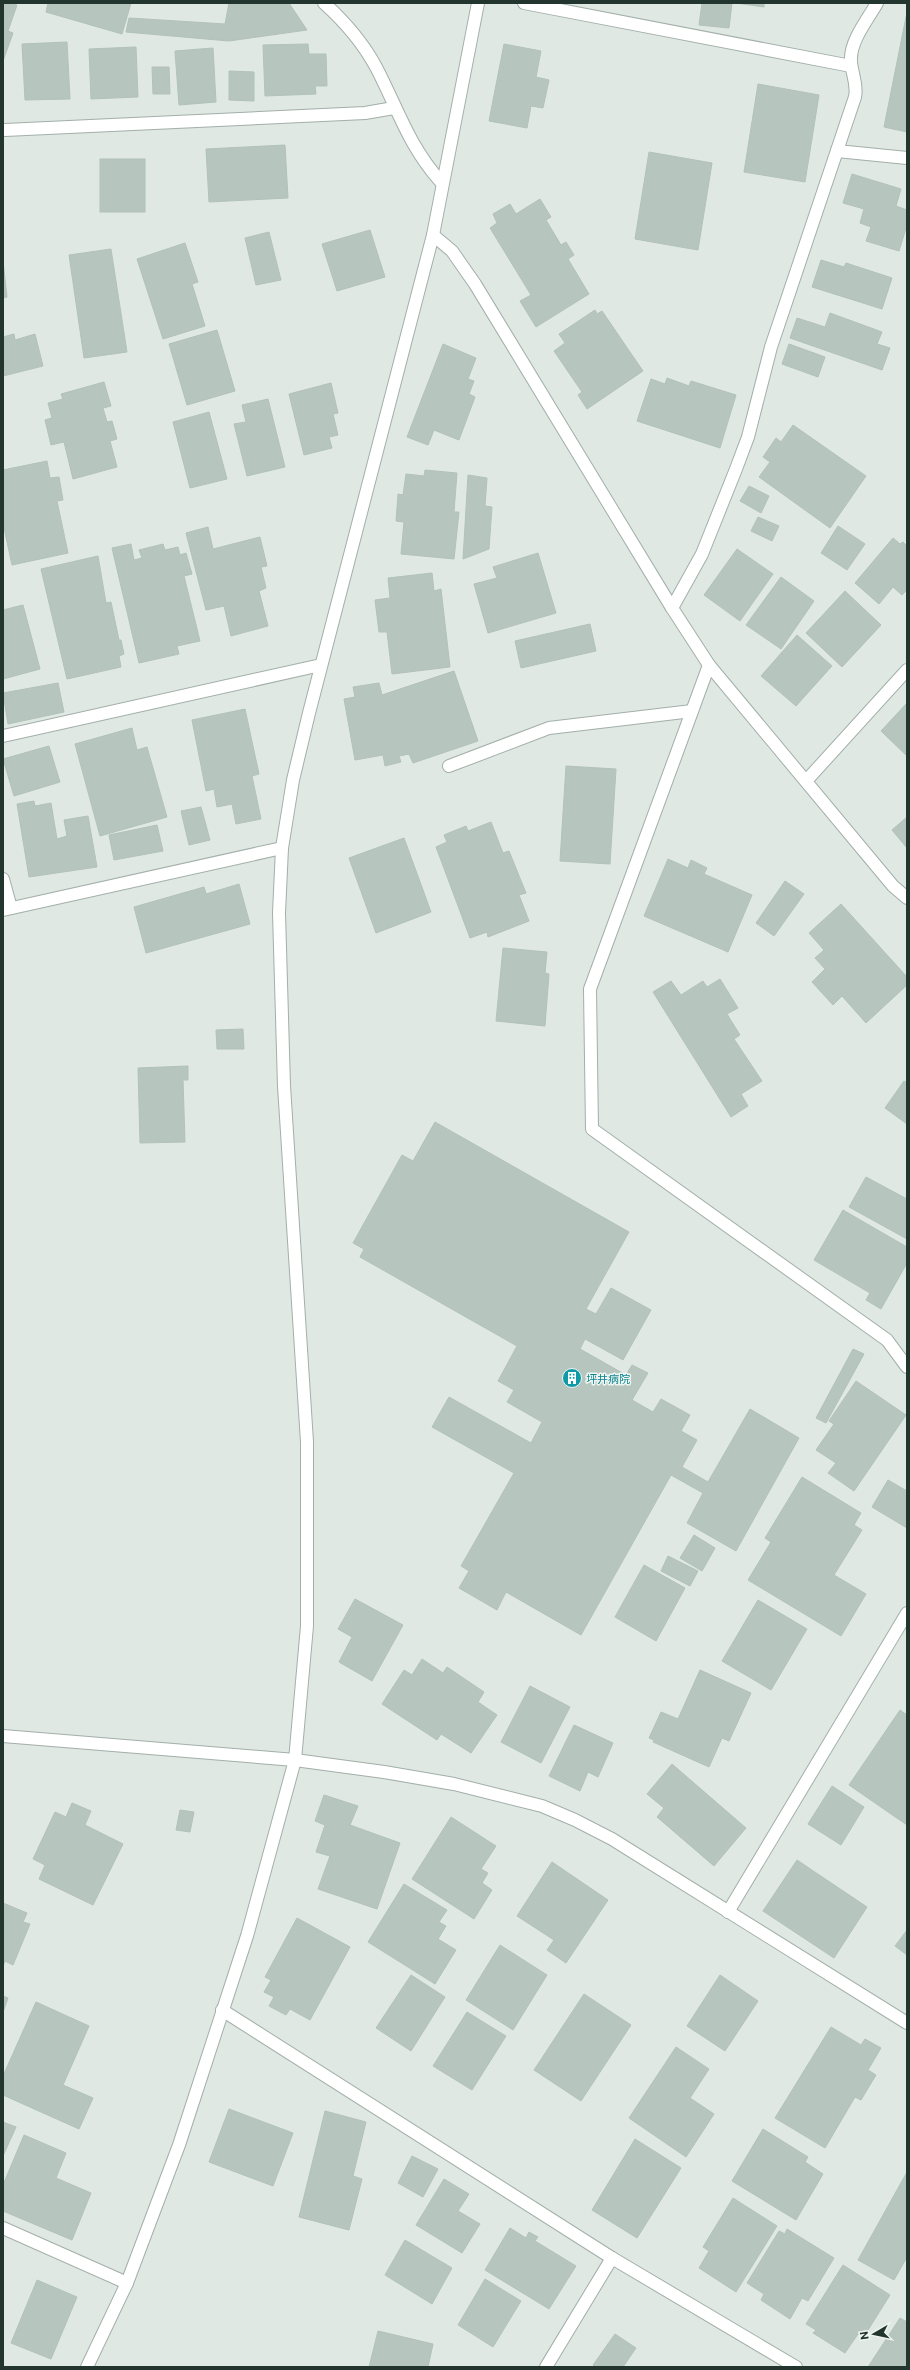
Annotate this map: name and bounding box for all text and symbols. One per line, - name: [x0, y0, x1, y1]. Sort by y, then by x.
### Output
- building icon: 坪井病院: [561, 1367, 583, 1389]
- place label: 坪井病院: [586, 1372, 630, 1385]
- north arrow: [854, 2314, 894, 2354]
- text: N: [857, 2331, 871, 2341]

